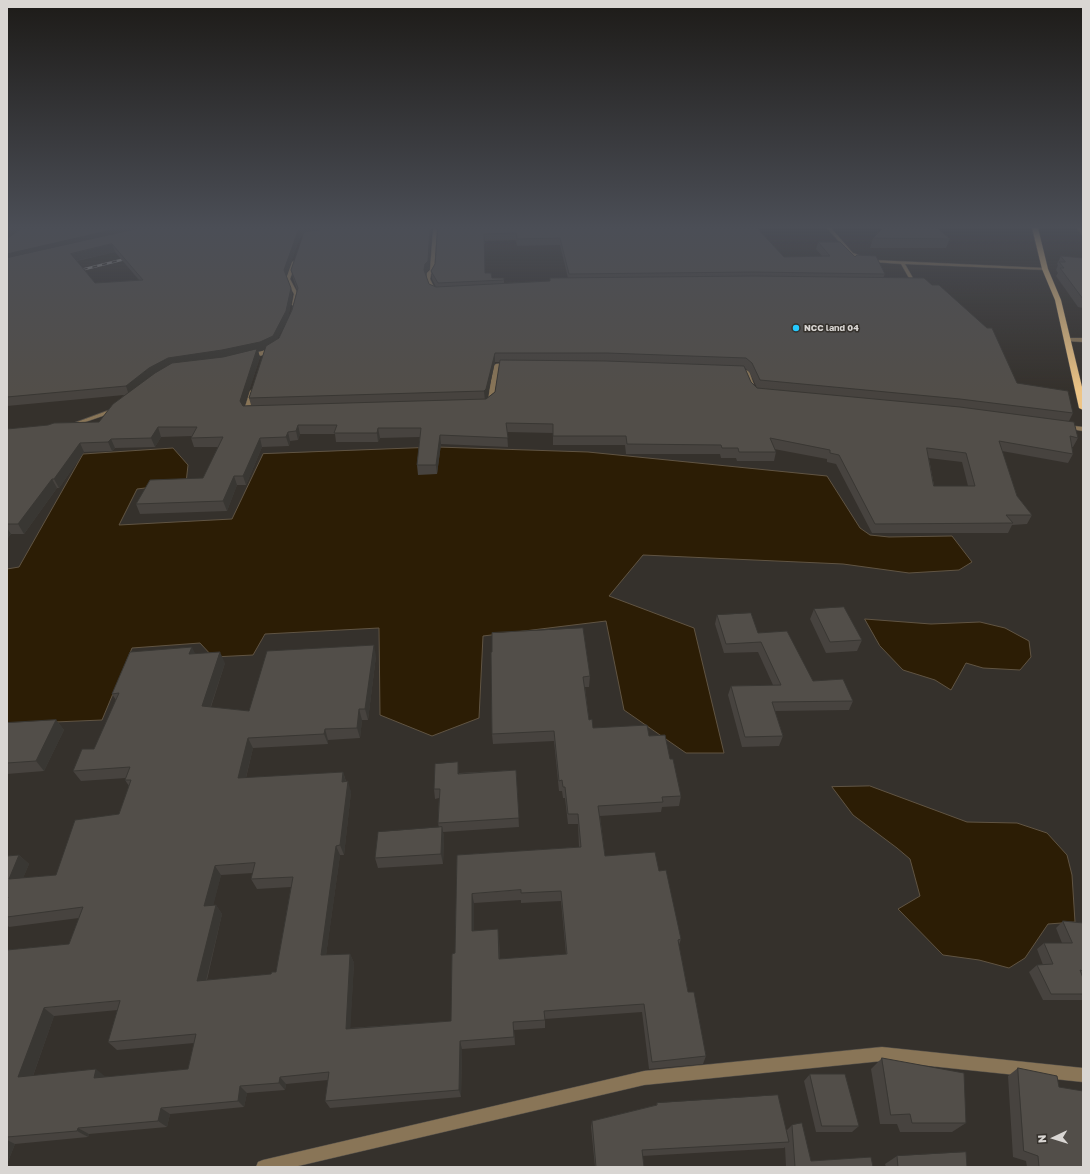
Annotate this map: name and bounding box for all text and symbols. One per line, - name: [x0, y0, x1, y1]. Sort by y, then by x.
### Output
- marker: NCC land 04: [791, 323, 801, 333]
- place label: NCC land 04: [804, 323, 859, 333]
- north arrow: [1034, 1118, 1074, 1158]
- text: N: [1035, 1134, 1048, 1144]

